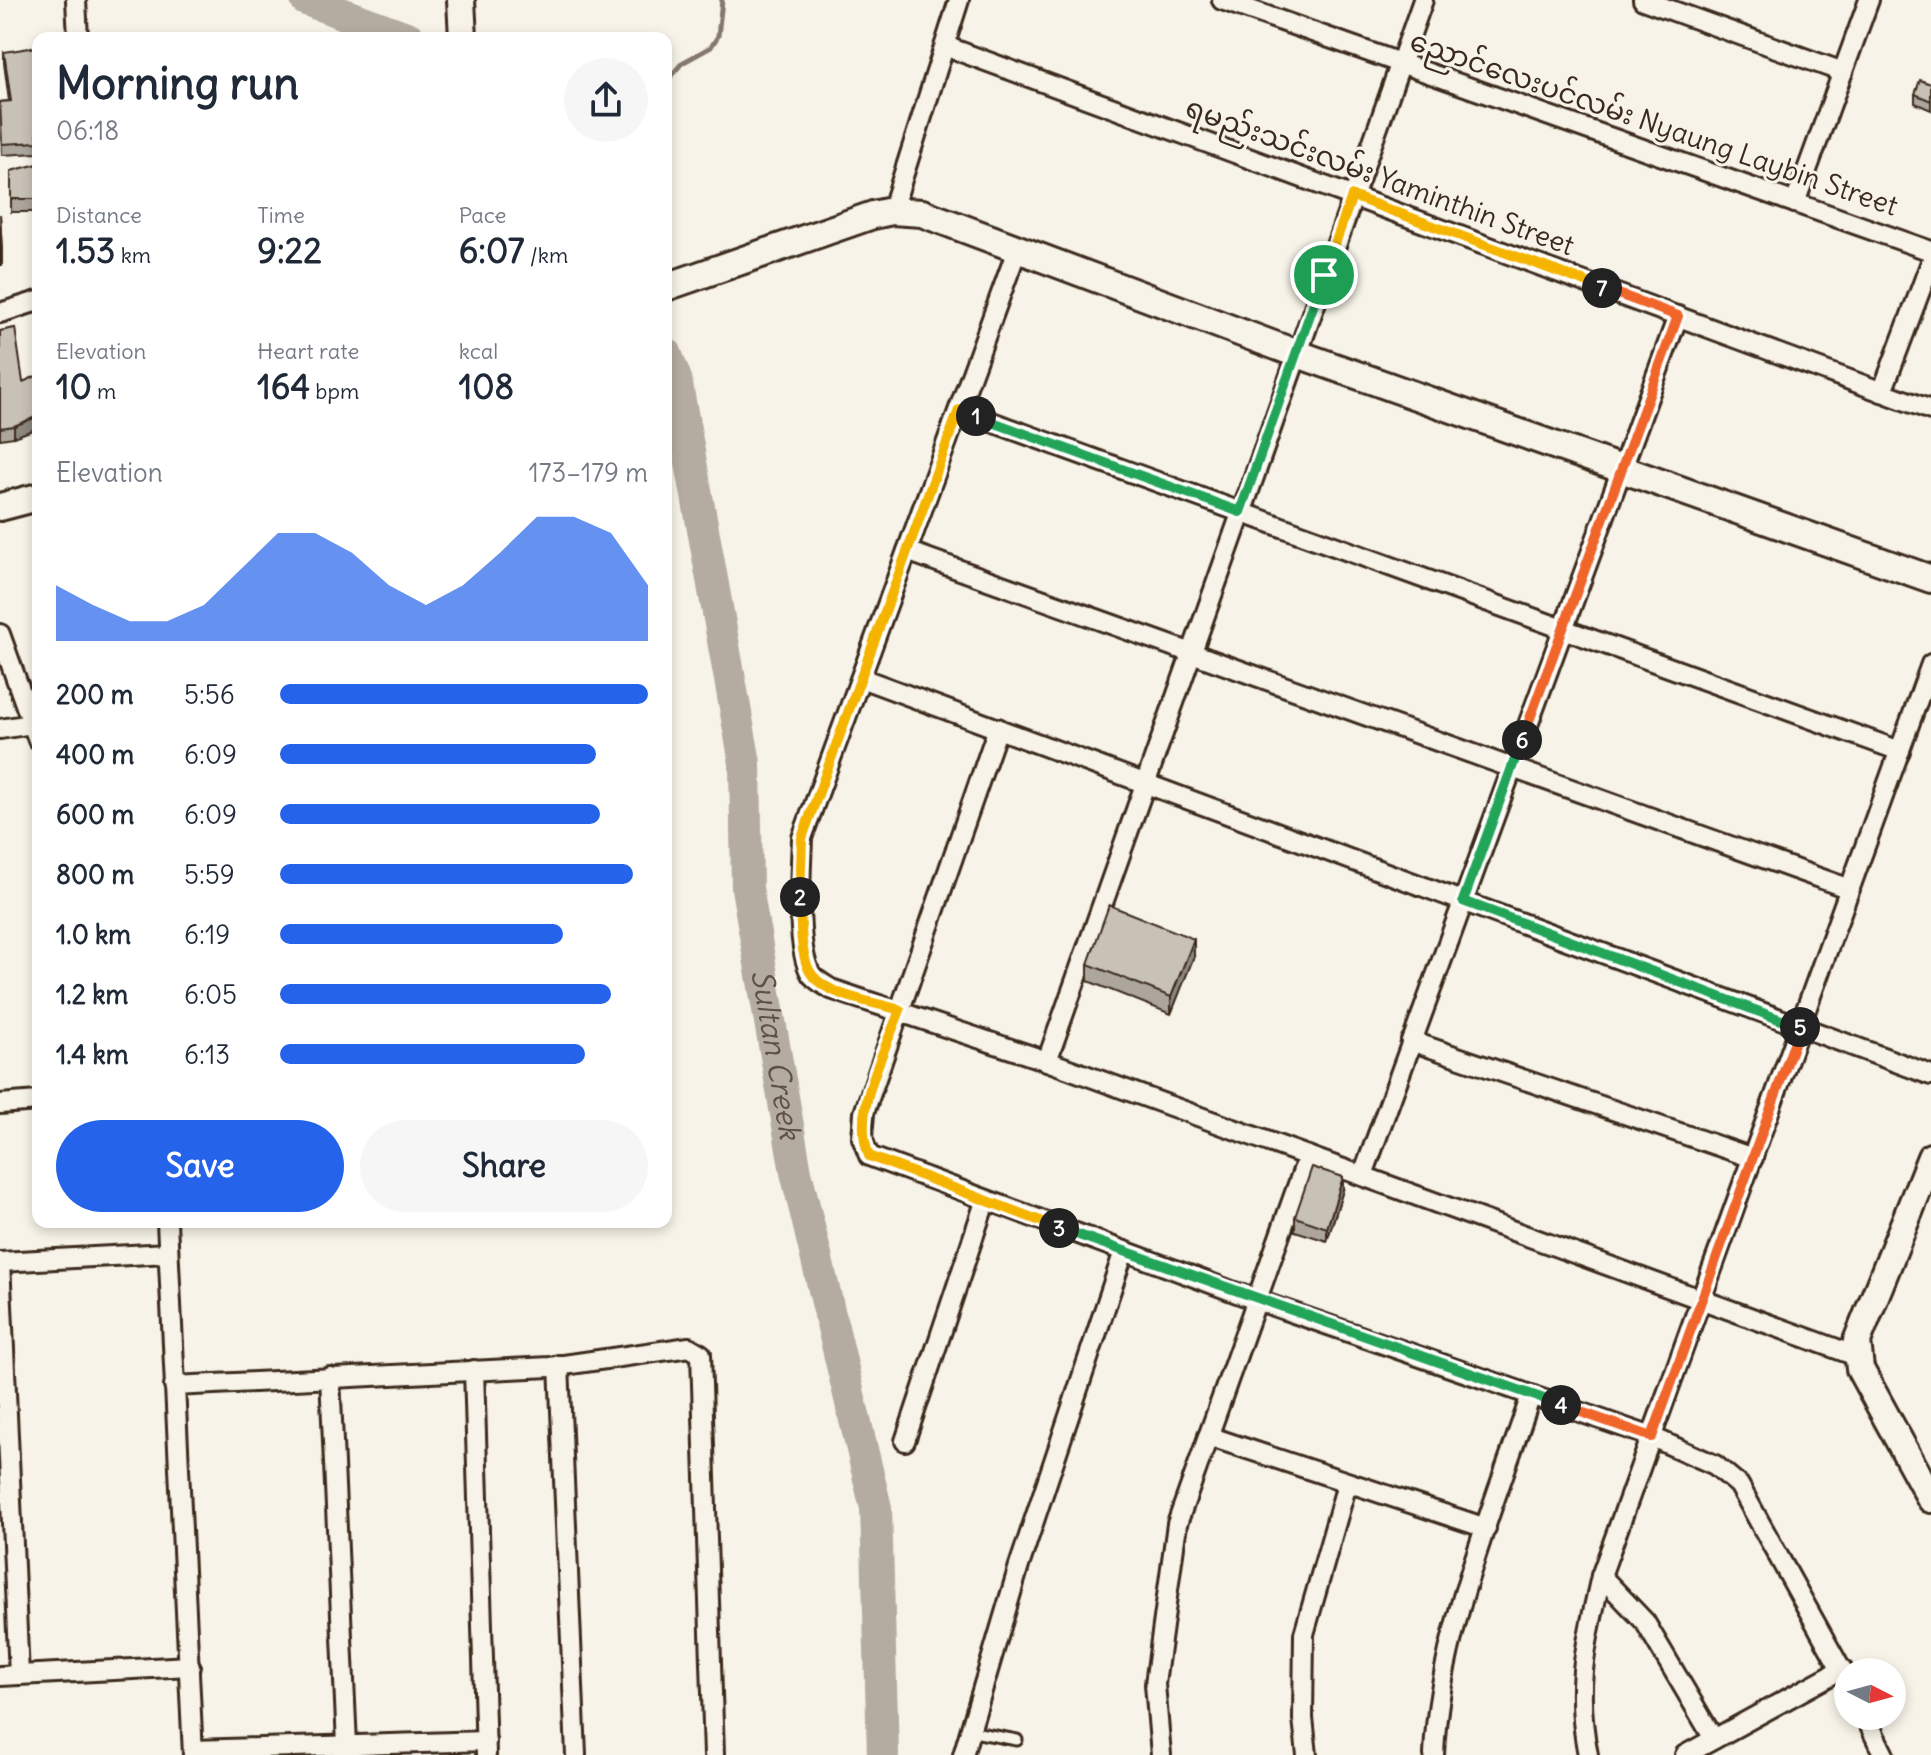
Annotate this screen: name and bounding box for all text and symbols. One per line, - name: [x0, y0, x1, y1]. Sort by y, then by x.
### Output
- street label: ညောင်လေးပင်လမ်း Nyaung Laybin Street: [1404, 22, 1903, 228]
- text: Morning run: [56, 56, 299, 111]
- button: share: [564, 58, 648, 142]
- street label: ရမည်းသင်းလမ်း Yaminthin Street: [1179, 89, 1579, 268]
- text: 06:18: [56, 114, 119, 147]
- text: Distance: [56, 201, 142, 229]
- text: Time: [257, 201, 305, 229]
- text: Pace: [459, 201, 506, 229]
- text: 1.53: [56, 229, 115, 272]
- text: 9:22: [257, 229, 322, 272]
- text: 6:07: [459, 229, 525, 272]
- text: km: [115, 241, 151, 269]
- text: /km: [525, 241, 568, 269]
- pin: [1290, 241, 1358, 309]
- icon: arrive: [1302, 253, 1346, 297]
- pin: 7: [1582, 268, 1622, 308]
- text: 7: [1597, 274, 1607, 302]
- text: Elevation: [56, 337, 146, 365]
- text: Heart rate: [257, 337, 359, 365]
- text: kcal: [459, 337, 498, 365]
- text: 10: [56, 365, 92, 408]
- text: 164: [257, 365, 310, 408]
- text: 108: [459, 365, 514, 408]
- text: m: [92, 377, 116, 405]
- text: bpm: [310, 377, 359, 405]
- pin: 1: [956, 396, 996, 436]
- text: 1: [972, 402, 980, 430]
- text: Elevation: [56, 456, 163, 489]
- text: 173–179 m: [528, 456, 648, 489]
- text: 200 m: [56, 678, 133, 711]
- text: 5:56: [184, 678, 235, 711]
- pin: 6: [1502, 720, 1542, 760]
- text: 6: [1516, 726, 1528, 754]
- text: 400 m: [56, 738, 134, 771]
- text: 6:09: [184, 738, 237, 771]
- text: 600 m: [56, 798, 134, 831]
- text: 6:09: [184, 798, 237, 831]
- text: 800 m: [56, 858, 134, 891]
- text: 5:59: [184, 858, 235, 891]
- pin: 2: [780, 877, 820, 917]
- text: 2: [794, 883, 806, 911]
- text: 1.0 km: [56, 918, 131, 951]
- text: 6:19: [184, 918, 230, 951]
- water label: Sultan Creek: [743, 967, 810, 1144]
- text: 1.2 km: [56, 978, 128, 1011]
- text: 6:05: [184, 978, 237, 1011]
- pin: 5: [1780, 1007, 1820, 1047]
- text: 5: [1794, 1013, 1806, 1041]
- text: 1.4 km: [56, 1038, 129, 1071]
- text: 6:13: [184, 1038, 230, 1071]
- button: Save: [56, 1120, 344, 1212]
- button: Share: [360, 1120, 648, 1212]
- pin: 3: [1039, 1208, 1079, 1248]
- text: 3: [1053, 1214, 1065, 1242]
- pin: 4: [1541, 1385, 1581, 1425]
- text: 4: [1555, 1391, 1567, 1419]
- north arrow: [1834, 1658, 1906, 1730]
- map controls: [1834, 1658, 1906, 1730]

